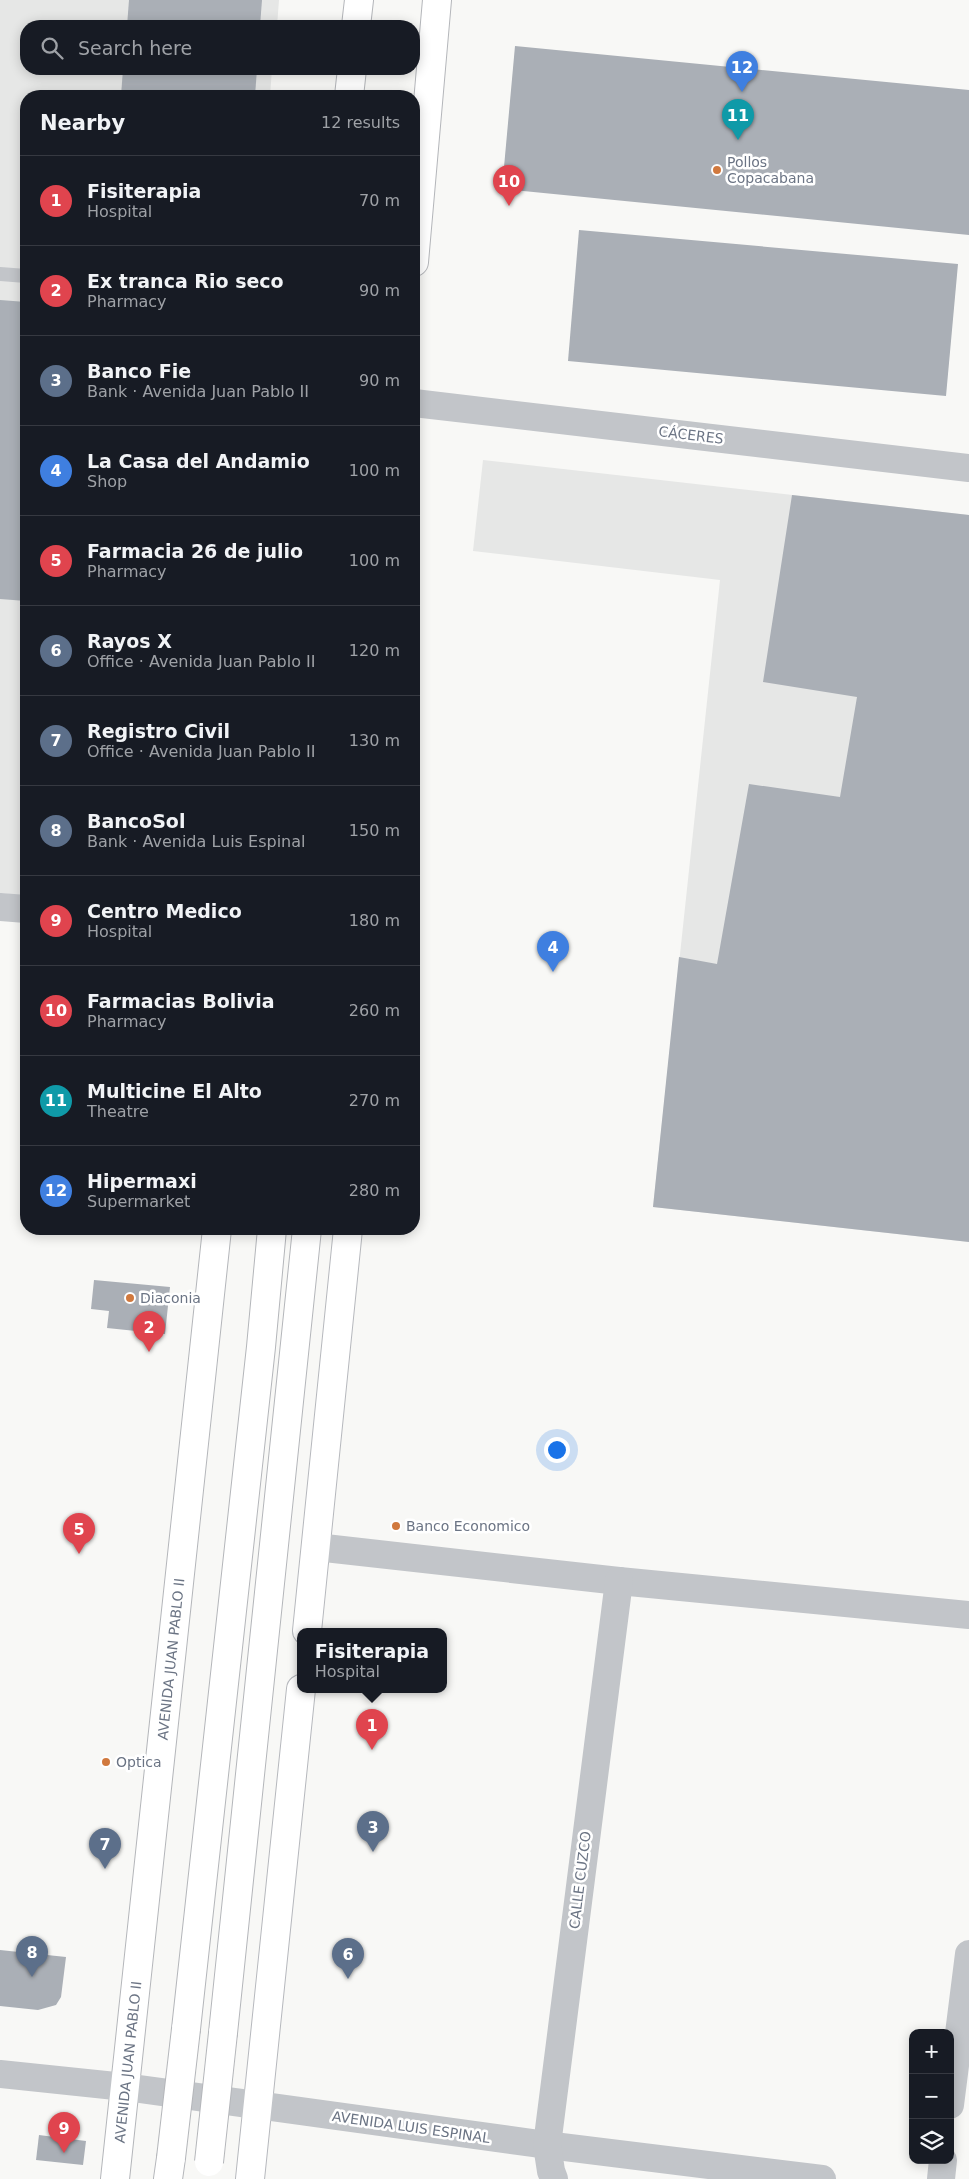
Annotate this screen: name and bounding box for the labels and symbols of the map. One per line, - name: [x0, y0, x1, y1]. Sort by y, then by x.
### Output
- pin: 12: [726, 51, 758, 92]
- pin: 11: [722, 99, 754, 140]
- place label: Pollos Copacabana: [727, 154, 814, 186]
- marker: Pollos Copacabana: [711, 164, 723, 176]
- pin: 10: [493, 165, 525, 206]
- street label: CÁCERES: [658, 423, 724, 447]
- pin: 4: [537, 931, 569, 972]
- place label: Diaconia: [140, 1290, 201, 1306]
- marker: Diaconia: [124, 1292, 136, 1304]
- pin: 2: [133, 1311, 165, 1352]
- your location: [544, 1437, 570, 1463]
- pin: 5: [63, 1513, 95, 1554]
- place label: Banco Economico: [406, 1518, 530, 1534]
- marker: Banco Economico: [390, 1520, 402, 1532]
- street label: AVENIDA JUAN PABLO II: [155, 1577, 187, 1741]
- pin: 1: [356, 1709, 388, 1750]
- place label: Optica: [116, 1754, 162, 1770]
- marker: Optica: [100, 1756, 112, 1768]
- pin: 3: [357, 1811, 389, 1852]
- pin: 7: [89, 1828, 121, 1869]
- street label: CALLE CUZCO: [566, 1830, 594, 1930]
- pin: 8: [16, 1936, 48, 1977]
- pin: 6: [332, 1938, 364, 1979]
- street label: AVENIDA JUAN PABLO II: [112, 1980, 144, 2144]
- street label: AVENIDA LUIS ESPINAL: [331, 2108, 491, 2146]
- pin: 9: [48, 2112, 80, 2153]

